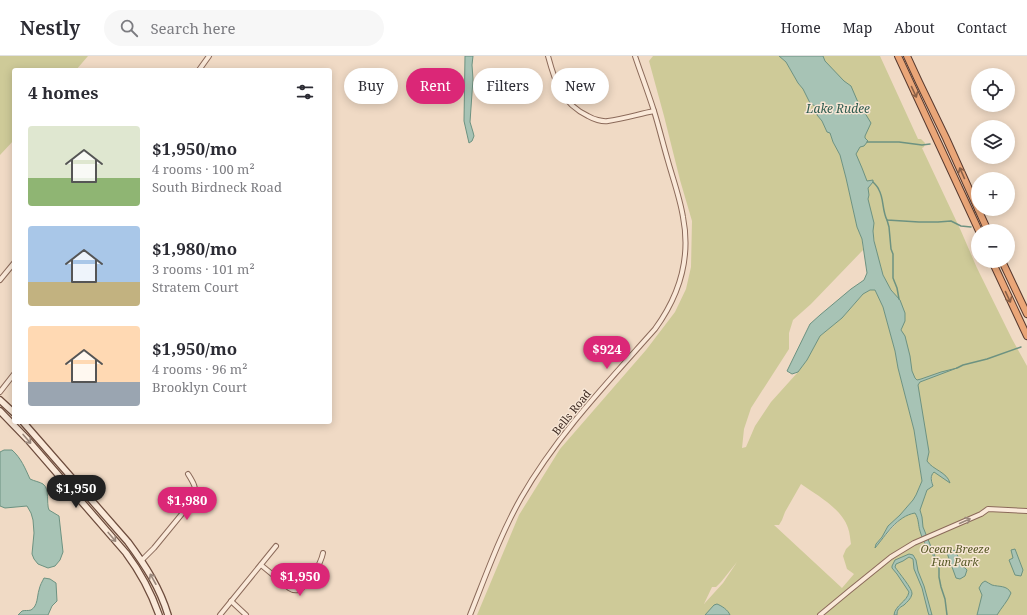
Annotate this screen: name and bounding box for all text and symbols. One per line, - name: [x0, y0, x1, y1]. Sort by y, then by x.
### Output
- search box: [104, 10, 384, 46]
- text: Nestly: [20, 15, 80, 41]
- icon: search: [118, 17, 140, 39]
- text: Search here: [150, 18, 236, 38]
- text: Home: [781, 18, 821, 37]
- text: Map: [843, 18, 872, 37]
- text: About: [894, 18, 935, 37]
- text: Contact: [957, 18, 1007, 37]
- chip: Buy: [344, 68, 398, 104]
- chip: Rent: [406, 68, 465, 104]
- chip: Filters: [473, 68, 543, 104]
- chip: New: [551, 68, 609, 104]
- map controls: [971, 68, 1015, 268]
- button: locate: [971, 68, 1015, 112]
- text: 4 homes: [28, 81, 98, 104]
- icon: filters: [294, 81, 316, 103]
- one-way arrow: [911, 85, 918, 97]
- water label: Lake Rudee: [805, 100, 870, 117]
- button: layers: [971, 120, 1015, 164]
- text: $1,950/mo: [152, 137, 237, 160]
- icon: home: [60, 142, 108, 190]
- text: 4 rooms · 100 m²: [152, 160, 255, 178]
- one-way arrow: [958, 167, 965, 179]
- button: +: [971, 172, 1015, 216]
- text: South Birdneck Road: [152, 178, 282, 196]
- button: −: [971, 224, 1015, 268]
- text: $1,980/mo: [152, 237, 237, 260]
- icon: home: [60, 242, 108, 290]
- text: 3 rooms · 101 m²: [152, 260, 255, 278]
- text: Stratem Court: [152, 278, 238, 296]
- one-way arrow: [1005, 290, 1013, 302]
- pin: $924: [583, 336, 631, 370]
- text: $1,950/mo: [152, 337, 237, 360]
- text: $924: [592, 340, 622, 358]
- icon: home: [60, 342, 108, 390]
- text: 4 rooms · 96 m²: [152, 360, 247, 378]
- text: Brooklyn Court: [152, 378, 247, 396]
- street label: Bells Road: [548, 386, 594, 438]
- one-way arrow: [23, 433, 32, 444]
- pin: $1,950: [43, 475, 109, 509]
- text: $1,950: [56, 479, 96, 497]
- pin: $1,980: [154, 487, 220, 521]
- text: $1,980: [167, 491, 207, 509]
- one-way arrow: [958, 517, 970, 525]
- one-way arrow: [108, 532, 117, 542]
- park label: Ocean Breeze Fun Park: [921, 541, 990, 569]
- pin: $1,950: [267, 563, 333, 597]
- text: $1,950: [280, 567, 320, 585]
- one-way arrow: [148, 573, 156, 585]

